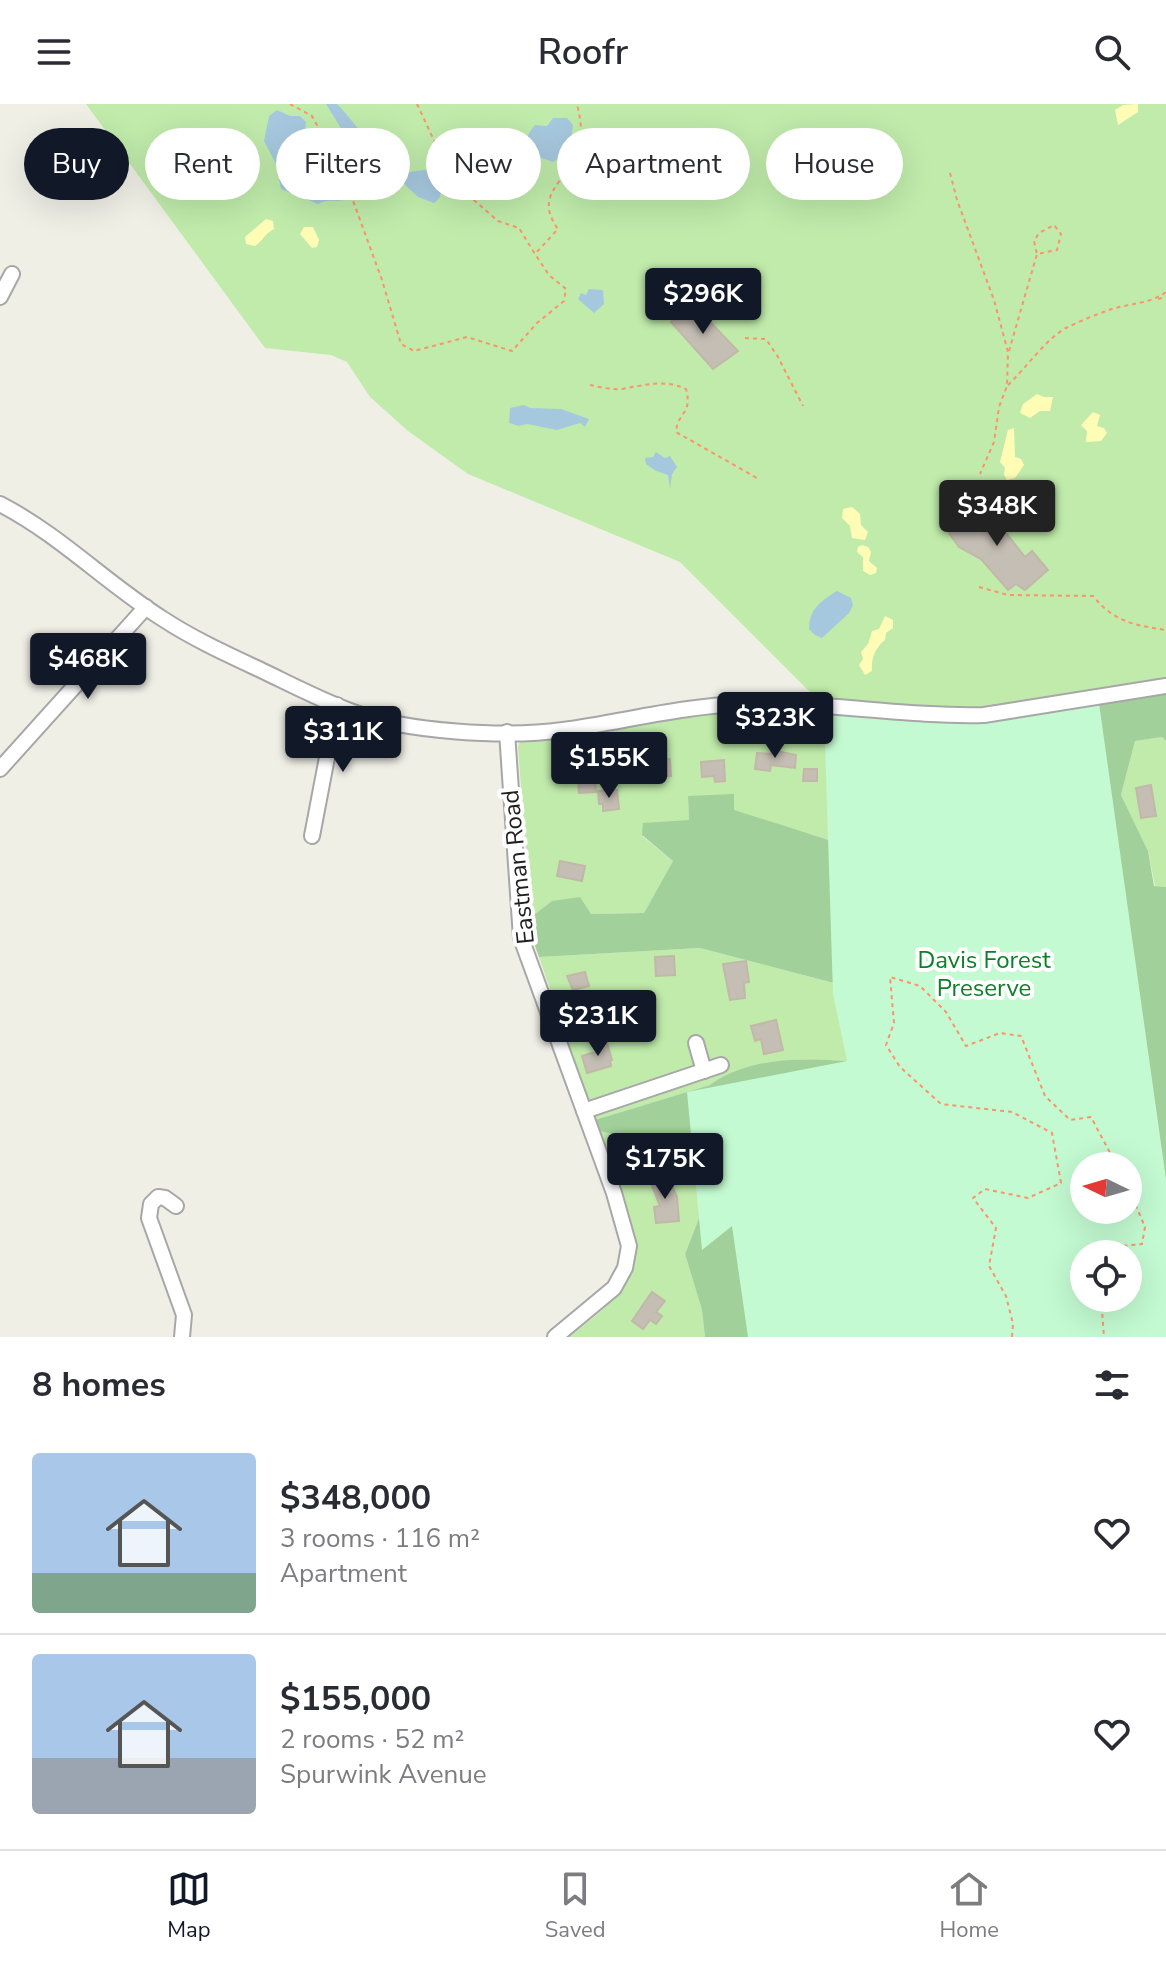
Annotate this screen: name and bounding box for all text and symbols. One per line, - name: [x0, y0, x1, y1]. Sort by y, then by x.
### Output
- text: Roofr: [538, 28, 628, 77]
- icon: menu: [32, 30, 76, 74]
- icon: search: [1090, 30, 1134, 74]
- chip: Buy: [24, 128, 129, 200]
- chip: Rent: [145, 128, 260, 200]
- chip: Filters: [276, 128, 410, 200]
- chip: New: [426, 128, 541, 200]
- chip: Apartment: [557, 128, 750, 200]
- chip: House: [766, 128, 903, 200]
- pin: $296K: [647, 268, 759, 336]
- text: $296K: [663, 276, 743, 311]
- pin: $348K: [941, 480, 1053, 548]
- text: $348K: [957, 488, 1037, 523]
- pin: $468K: [32, 633, 144, 701]
- text: $468K: [48, 641, 128, 676]
- pin: $323K: [719, 692, 831, 760]
- text: $323K: [735, 700, 815, 735]
- pin: $311K: [287, 706, 399, 774]
- text: $311K: [303, 714, 383, 749]
- pin: $155K: [553, 732, 665, 800]
- text: $155K: [569, 740, 649, 775]
- street label: Eastman Road: [494, 788, 542, 946]
- park label: Davis Forest Preserve: [917, 944, 1051, 1004]
- pin: $231K: [542, 990, 654, 1058]
- text: $231K: [558, 998, 638, 1033]
- pin: $175K: [609, 1133, 721, 1201]
- text: $175K: [625, 1141, 705, 1176]
- north arrow: [1070, 1152, 1142, 1224]
- map controls: [1070, 1152, 1142, 1312]
- button: locate: [1070, 1240, 1142, 1312]
- text: 8 homes: [32, 1362, 166, 1408]
- icon: filters: [1090, 1363, 1134, 1407]
- text: $348,000: [280, 1475, 431, 1521]
- icon: home: [96, 1485, 192, 1581]
- icon: heart: [1090, 1511, 1134, 1555]
- text: 3 rooms · 116 m²: [280, 1521, 480, 1556]
- text: Apartment: [280, 1556, 407, 1591]
- text: $155,000: [280, 1676, 431, 1722]
- icon: home: [96, 1686, 192, 1782]
- icon: heart: [1090, 1712, 1134, 1756]
- text: 2 rooms · 52 m²: [280, 1722, 464, 1757]
- text: Spurwink Avenue: [280, 1757, 487, 1792]
- tab: Map: [167, 1867, 211, 1945]
- tab: Saved: [545, 1867, 606, 1945]
- tab: Home: [940, 1867, 999, 1945]

